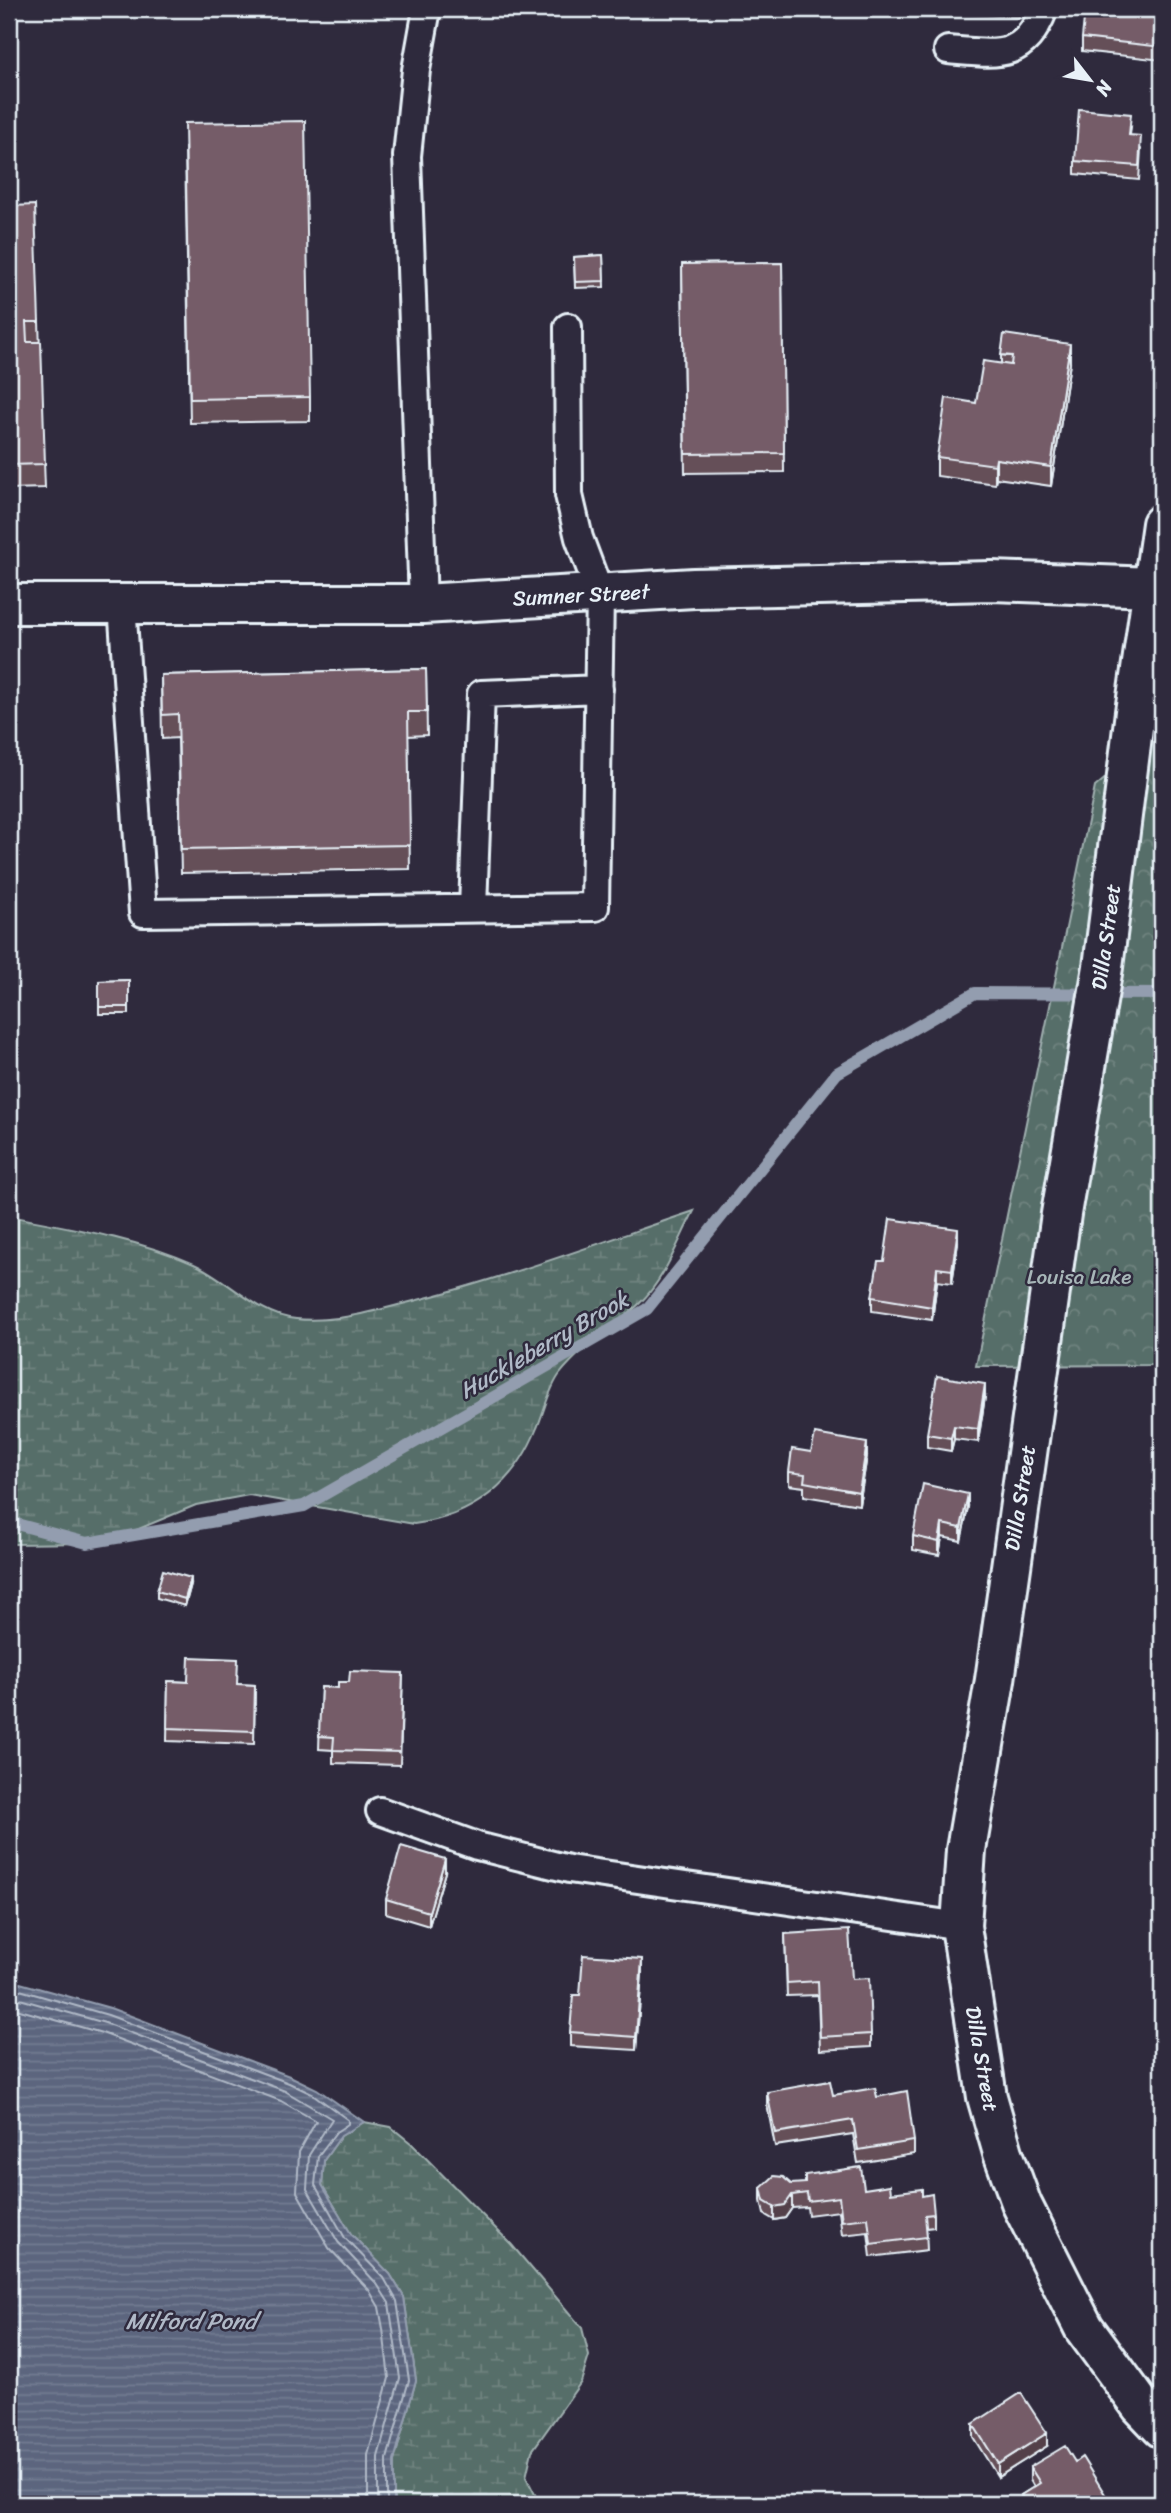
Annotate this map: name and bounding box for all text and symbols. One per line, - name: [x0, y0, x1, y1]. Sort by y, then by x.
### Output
- north arrow: [1056, 46, 1126, 116]
- text: N: [1086, 73, 1122, 103]
- street label: Sumner Street: [512, 572, 652, 618]
- street label: Dilla Street: [1080, 882, 1132, 992]
- park label: Louisa Lake: [1027, 1258, 1131, 1296]
- water label: Huckleberry Brook: [451, 1279, 638, 1410]
- street label: Dilla Street: [993, 1442, 1047, 1554]
- street label: Dilla Street: [954, 2003, 1010, 2115]
- water label: Milford Pond: [126, 2301, 262, 2342]

